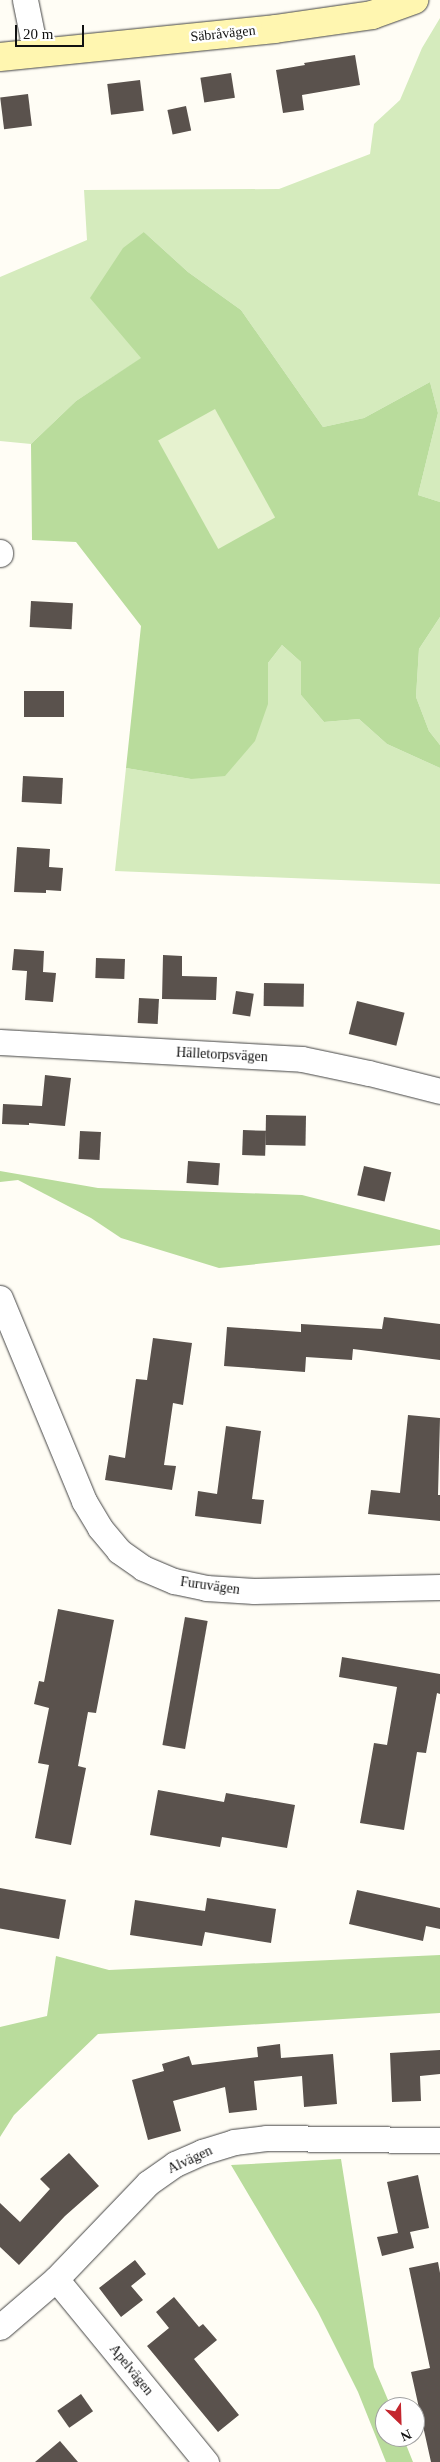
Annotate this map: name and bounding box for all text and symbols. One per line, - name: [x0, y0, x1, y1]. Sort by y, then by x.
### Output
- scale bar: [18, 15, 86, 47]
- street label: Säbråvägen: [190, 22, 256, 46]
- text: 20 m: [23, 26, 53, 42]
- street label: Hälletorpsvägen: [176, 1044, 268, 1066]
- street label: Furuvägen: [179, 1574, 241, 1598]
- street label: Alvägen: [165, 2142, 215, 2178]
- street label: Apelvägen: [105, 2341, 157, 2399]
- north arrow: [375, 2397, 425, 2447]
- text: N: [398, 2426, 414, 2444]

